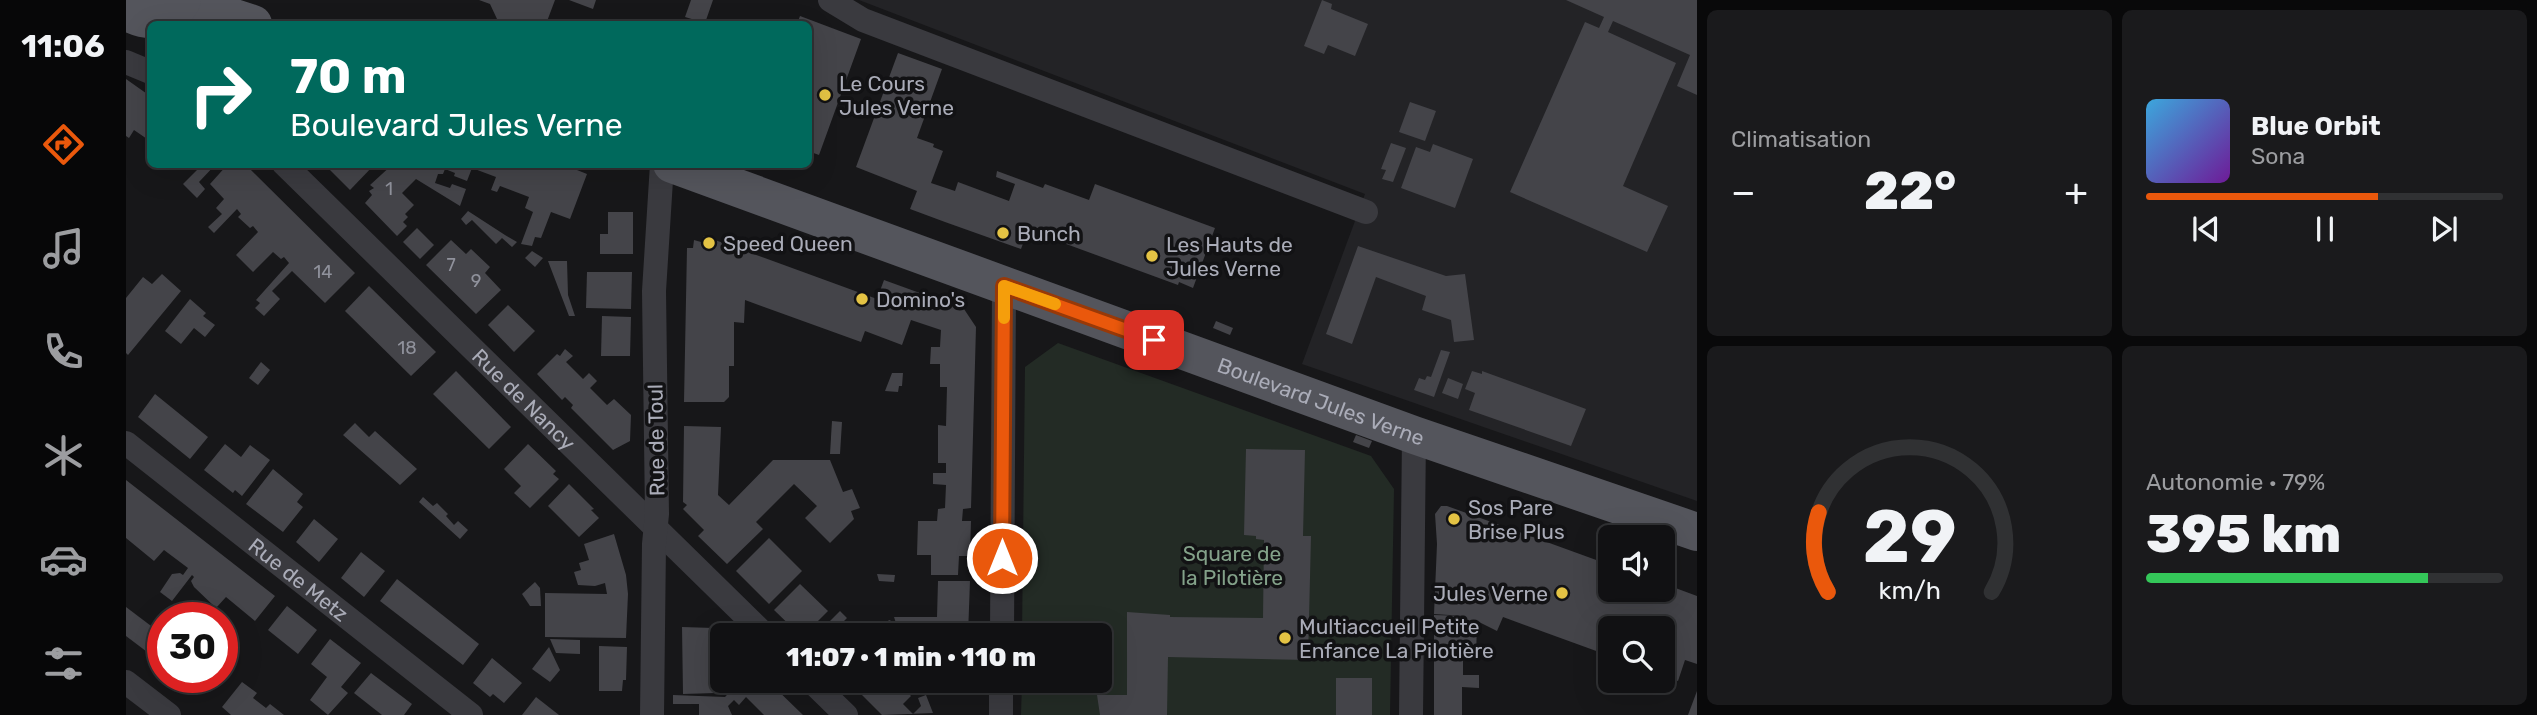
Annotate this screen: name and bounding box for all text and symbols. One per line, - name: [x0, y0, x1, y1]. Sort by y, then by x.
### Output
- text: 11:06: [21, 27, 105, 65]
- text: 70 m: [290, 47, 407, 105]
- icon: right: [175, 49, 266, 140]
- place label: Le Cours Jules Verne: [839, 71, 954, 120]
- marker: Le Cours Jules Verne: [817, 87, 833, 103]
- text: Boulevard Jules Verne: [290, 106, 623, 144]
- text: Blue Orbit: [2251, 111, 2381, 142]
- icon: directions: [39, 120, 88, 169]
- text: Climatisation: [1731, 125, 1871, 153]
- text: Sona: [2251, 142, 2305, 170]
- text: 22°: [1864, 160, 1956, 222]
- text: −: [1731, 169, 1756, 215]
- text: +: [2064, 169, 2088, 215]
- house number: 1: [385, 178, 393, 200]
- icon: previous: [2187, 210, 2225, 248]
- icon: pause: [2306, 210, 2344, 248]
- icon: next: [2425, 210, 2463, 248]
- place label: Bunch: [1017, 221, 1081, 246]
- icon: music: [39, 224, 88, 273]
- marker: Bunch: [995, 225, 1011, 241]
- place label: Speed Queen: [723, 231, 853, 256]
- place label: Les Hauts de Jules Verne: [1166, 232, 1293, 281]
- marker: Speed Queen: [701, 235, 717, 251]
- marker: Les Hauts de Jules Verne: [1144, 248, 1160, 264]
- house number: 7: [446, 254, 456, 276]
- house number: 14: [314, 261, 332, 283]
- house number: 9: [471, 270, 481, 292]
- place label: Domino's: [876, 287, 965, 312]
- marker: Domino's: [854, 291, 870, 307]
- pin: [1124, 310, 1184, 370]
- icon: arrive: [1135, 321, 1173, 359]
- icon: phone: [39, 327, 88, 376]
- house number: 18: [397, 337, 417, 359]
- street label: Rue de Nancy: [467, 343, 581, 455]
- street label: Boulevard Jules Verne: [1214, 352, 1428, 450]
- street label: Rue de Toul: [643, 384, 669, 496]
- icon: climate: [39, 431, 88, 480]
- text: Autonomie · 79%: [2146, 468, 2325, 496]
- text: 29: [1863, 494, 1956, 580]
- place label: Sos Pare Brise Plus: [1468, 495, 1565, 544]
- text: 395 km: [2146, 503, 2341, 565]
- marker: Sos Pare Brise Plus: [1446, 511, 1462, 527]
- position arrow: [965, 521, 1039, 595]
- map controls: [1598, 525, 1675, 693]
- button: sound: [1598, 525, 1675, 602]
- street label: Rue de Metz: [244, 532, 354, 626]
- icon: car: [39, 535, 88, 584]
- park label: Square de la Pilotière: [1181, 541, 1283, 590]
- text: km/h: [1878, 575, 1941, 604]
- place label: Jules Verne: [1433, 581, 1548, 606]
- marker: Jules Verne: [1554, 585, 1570, 601]
- speed limit sign: 30: [147, 602, 238, 693]
- place label: Multiaccueil Petite Enfance La Pilotière: [1299, 614, 1494, 663]
- button: search: [1598, 616, 1675, 693]
- marker: Multiaccueil Petite Enfance La Pilotière: [1277, 630, 1293, 646]
- icon: filters: [39, 639, 88, 688]
- text: 11:07 · 1 min · 110 m: [786, 642, 1036, 673]

